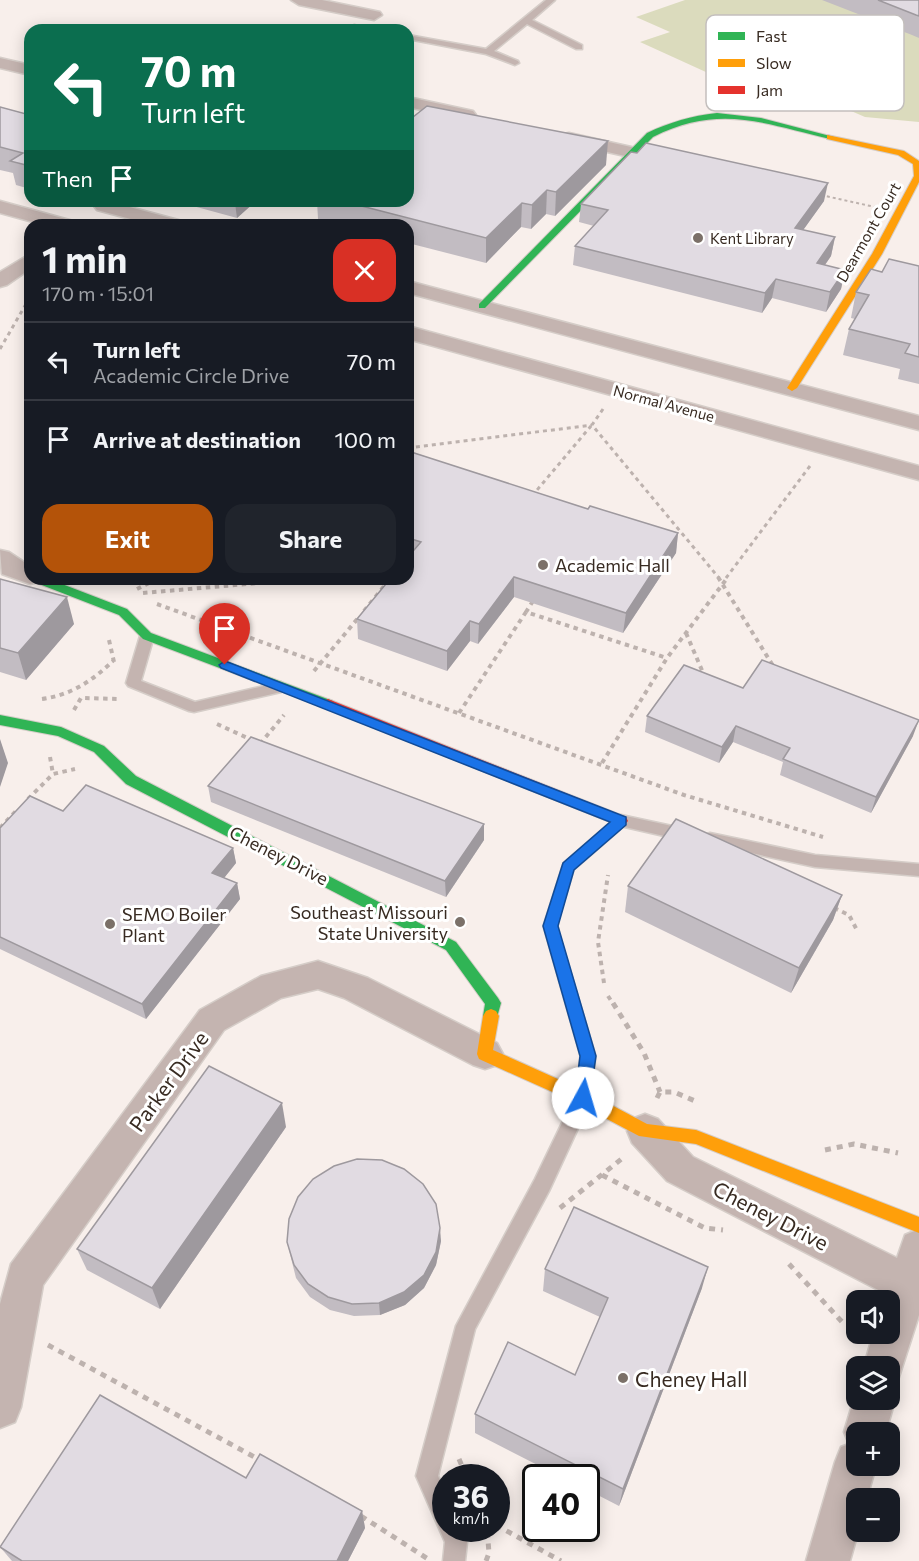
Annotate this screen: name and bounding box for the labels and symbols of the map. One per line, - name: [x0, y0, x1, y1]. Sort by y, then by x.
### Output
- legend: [706, 15, 904, 111]
- text: Fast: [756, 26, 787, 45]
- text: Slow: [756, 53, 792, 72]
- text: Jam: [756, 80, 783, 99]
- street label: Dearmont Court: [832, 179, 904, 285]
- place label: Kent Library: [710, 229, 794, 247]
- marker: Kent Library: [691, 231, 705, 245]
- street label: Normal Avenue: [611, 381, 717, 425]
- place label: Academic Hall: [555, 554, 670, 576]
- marker: Academic Hall: [536, 558, 550, 572]
- pin: [199, 603, 250, 665]
- street label: Cheney Drive: [226, 821, 332, 889]
- place label: Southeast Missouri State University: [290, 901, 448, 944]
- place label: SEMO Boiler Plant: [122, 903, 227, 946]
- marker: Southeast Missouri State University: [453, 915, 467, 929]
- marker: SEMO Boiler Plant: [103, 917, 117, 931]
- street label: Parker Drive: [123, 1026, 213, 1136]
- position arrow: [551, 1066, 615, 1130]
- street label: Cheney Drive: [709, 1175, 833, 1255]
- place label: Cheney Hall: [635, 1366, 748, 1391]
- marker: Cheney Hall: [616, 1371, 630, 1385]
- speed limit sign: 40: [522, 1464, 600, 1542]

